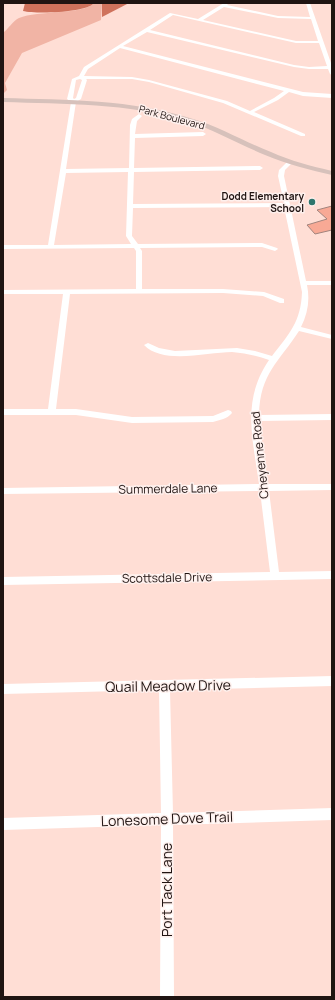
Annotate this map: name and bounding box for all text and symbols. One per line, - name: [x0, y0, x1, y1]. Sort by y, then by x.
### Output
- street label: Park Boulevard: [138, 101, 207, 133]
- place label: Dodd Elementary School: [221, 189, 304, 215]
- marker: Dodd Elementary School: [307, 197, 317, 207]
- street label: Cheyenne Road: [246, 411, 273, 500]
- street label: Summerdale Lane: [118, 479, 218, 498]
- street label: Scottsdale Drive: [122, 568, 212, 587]
- street label: Quail Meadow Drive: [105, 675, 231, 696]
- street label: Lonesome Dove Trail: [101, 807, 233, 830]
- street label: Port Tack Lane: [157, 843, 176, 937]

